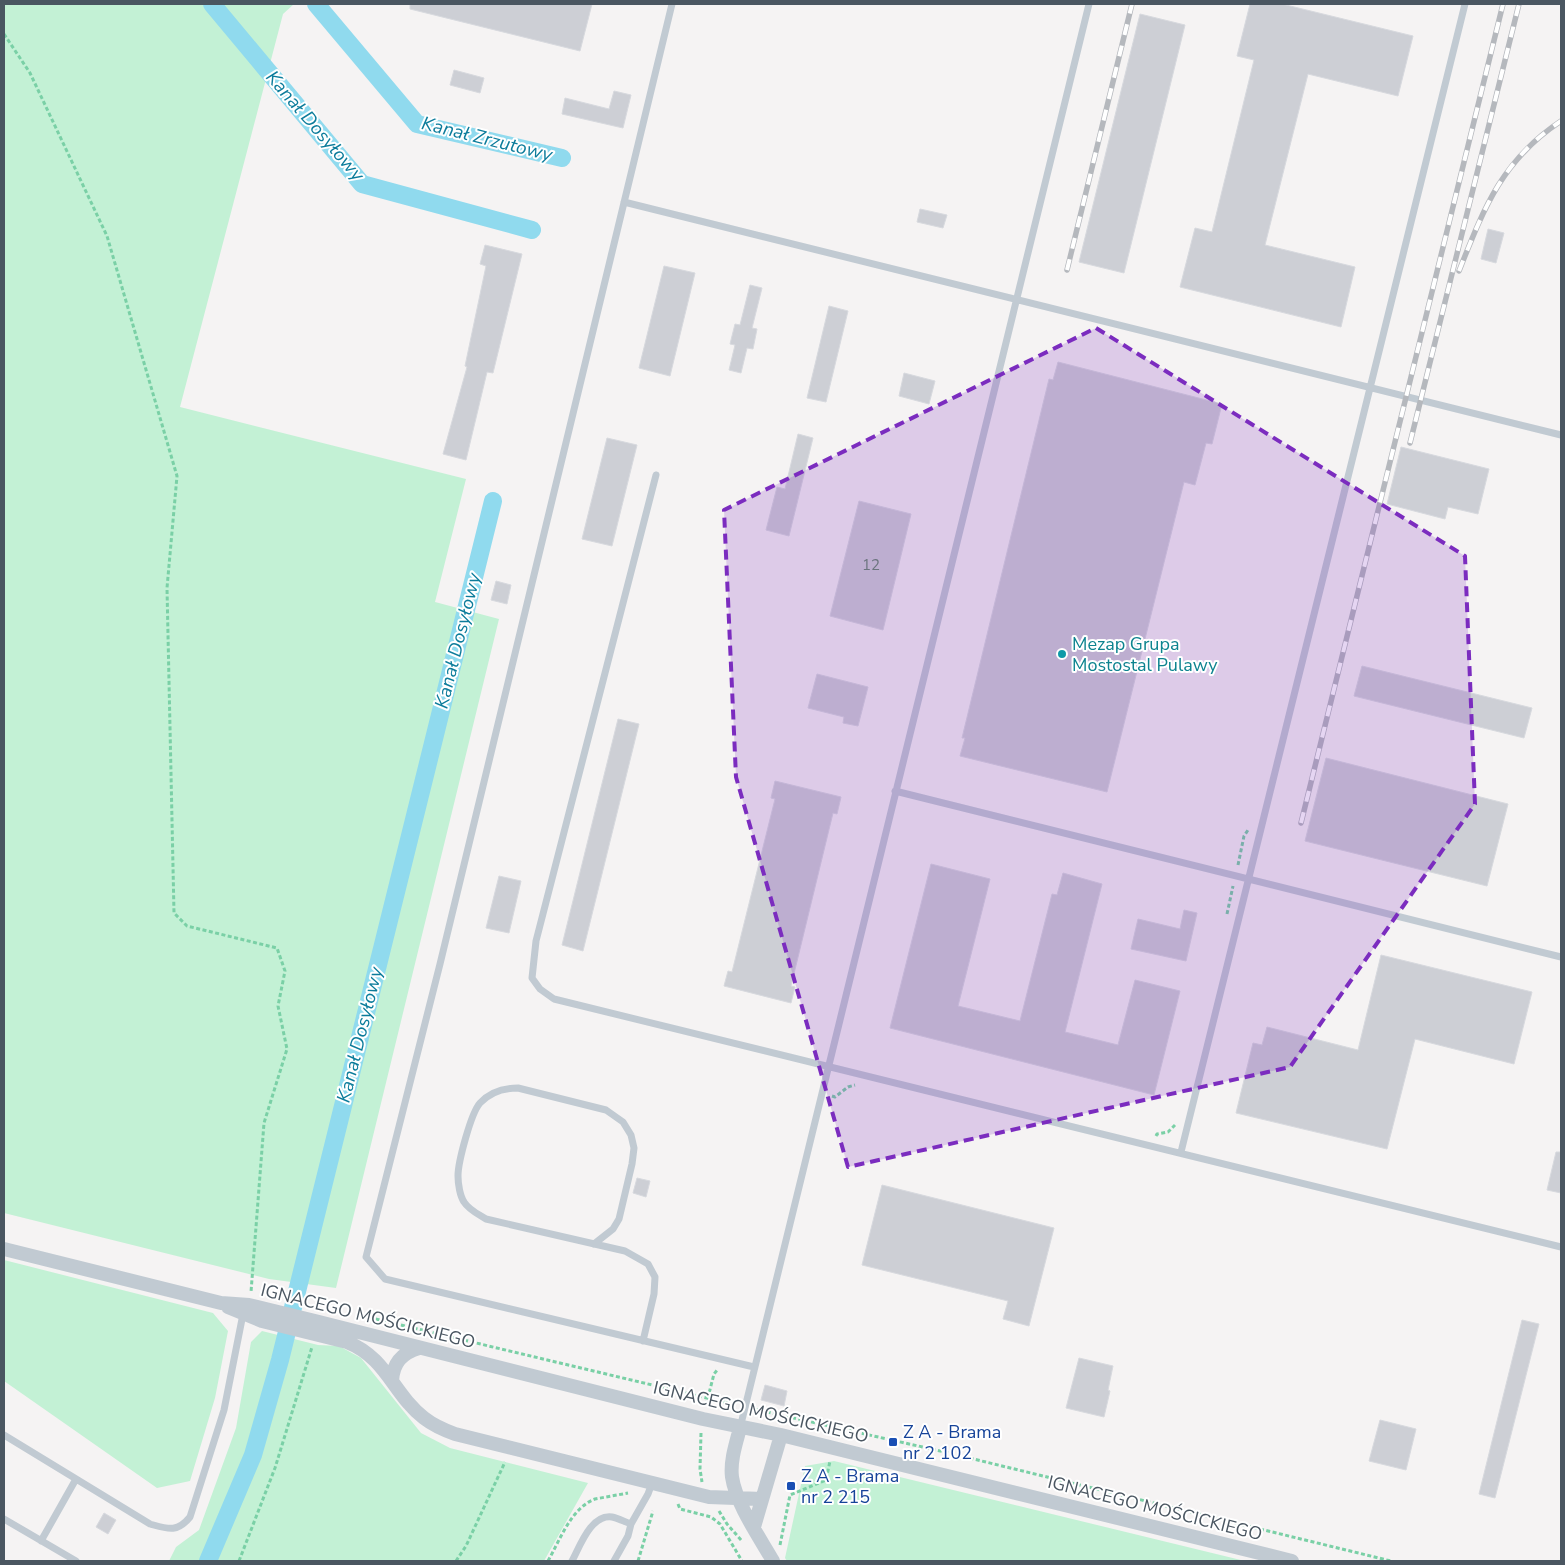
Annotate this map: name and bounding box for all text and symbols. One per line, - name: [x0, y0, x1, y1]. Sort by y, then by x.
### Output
- water label: Kanał Dosyłowy: [260, 65, 371, 188]
- water label: Kanał Zrzutowy: [419, 110, 556, 168]
- house number: 12: [862, 555, 880, 575]
- water label: Kanał Dosyłowy: [429, 569, 488, 711]
- place label: Mezap Grupa Mostostal Pulawy: [1072, 632, 1218, 677]
- marker: Mezap Grupa Mostostal Pulawy: [1056, 648, 1068, 660]
- water label: Kanał Dosyłowy: [331, 963, 390, 1105]
- street label: IGNACEGO MOŚCICKIEGO: [258, 1278, 478, 1354]
- street label: IGNACEGO MOŚCICKIEGO: [651, 1376, 871, 1448]
- place label: Z A - Brama nr 2 102: [903, 1420, 1001, 1465]
- marker: Z A - Brama nr 2 102: [887, 1436, 899, 1448]
- place label: Z A - Brama nr 2 215: [801, 1464, 899, 1509]
- street label: IGNACEGO MOŚCICKIEGO: [1045, 1470, 1265, 1546]
- marker: Z A - Brama nr 2 215: [785, 1480, 797, 1492]

